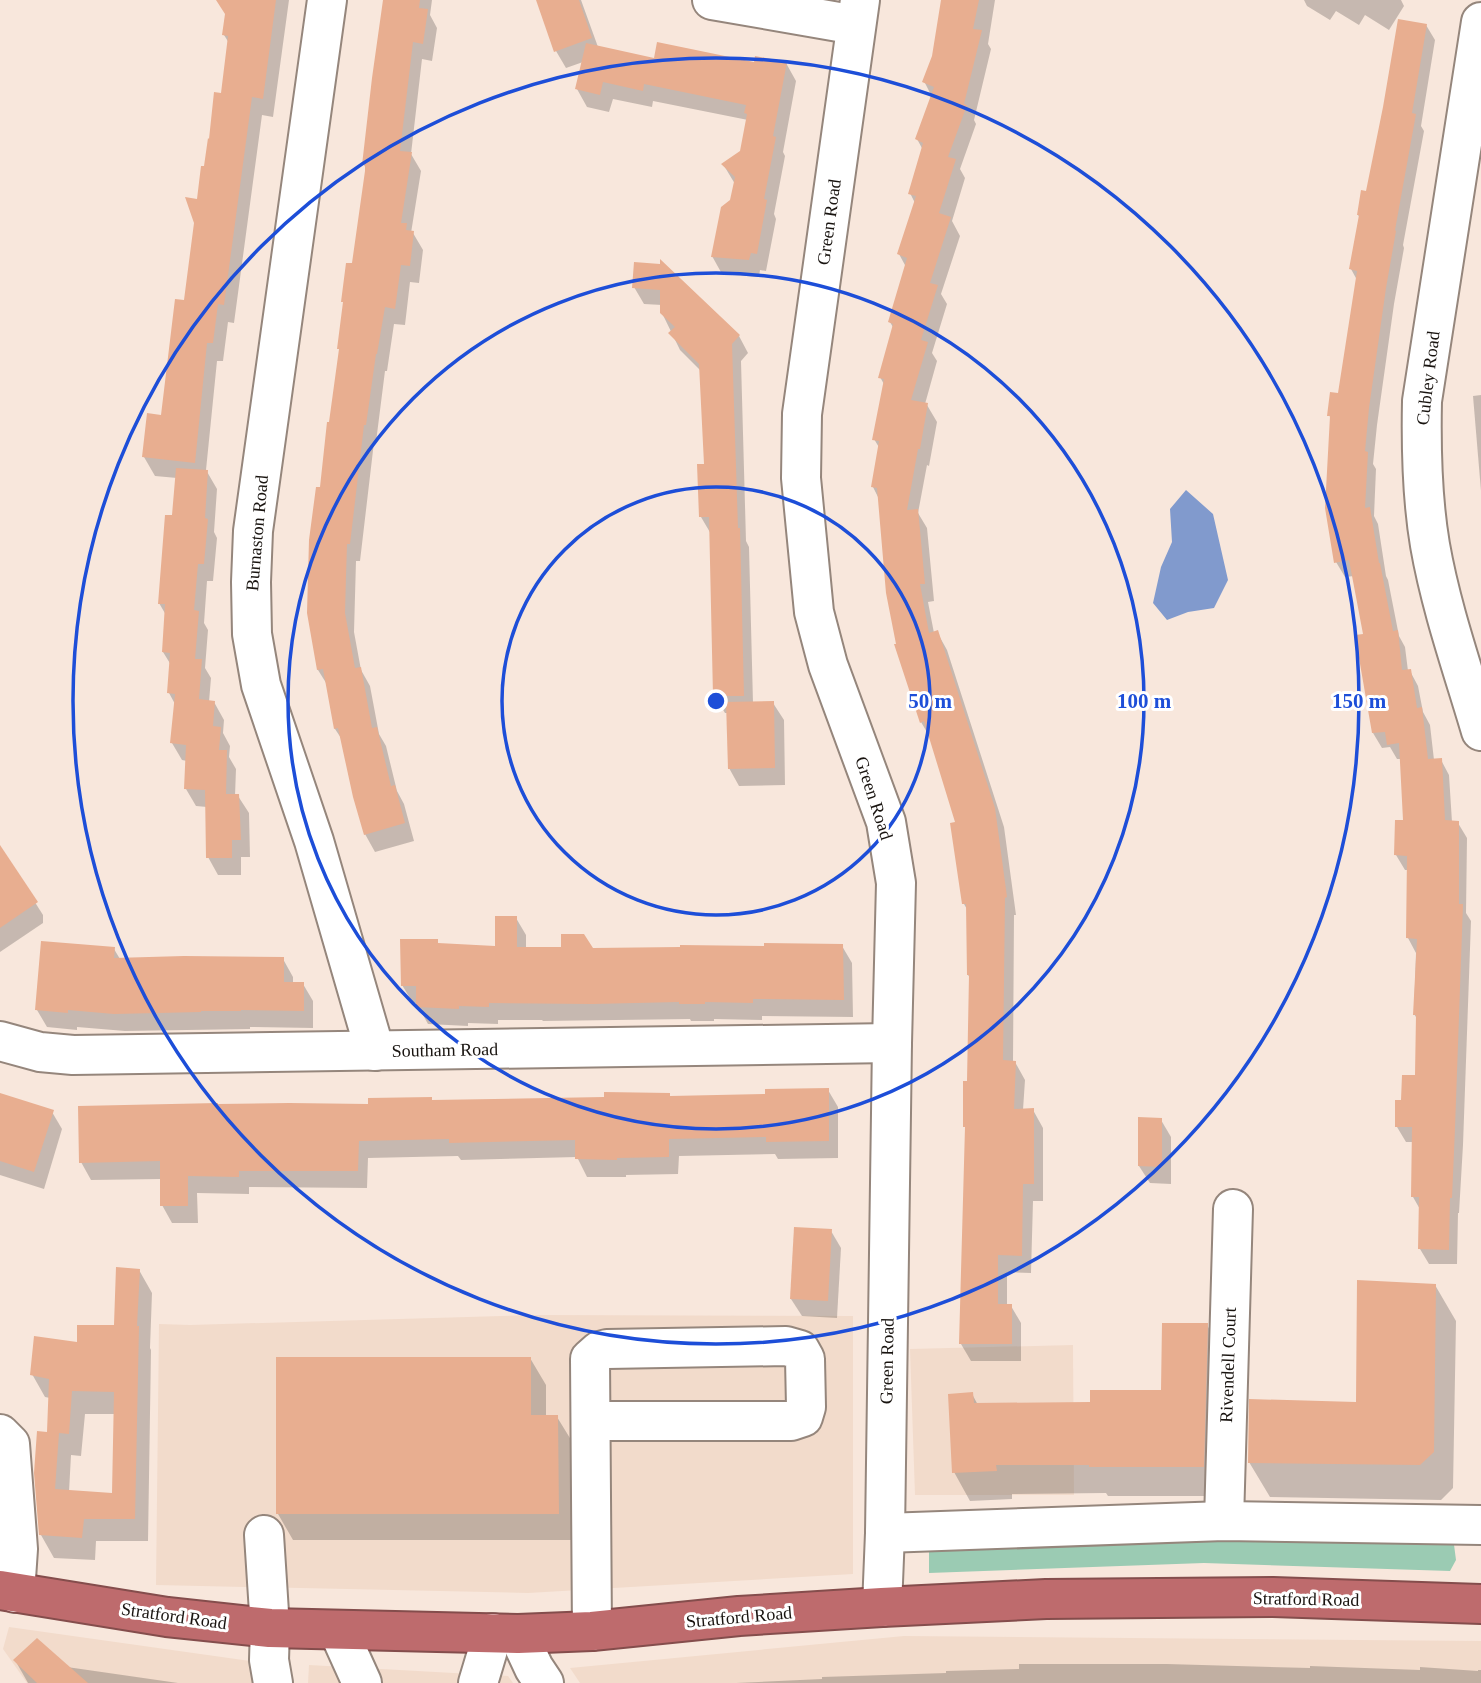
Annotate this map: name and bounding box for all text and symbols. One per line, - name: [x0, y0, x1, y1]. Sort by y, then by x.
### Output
- street label: Green Road: [813, 178, 845, 266]
- street label: Cubley Road: [1412, 330, 1444, 426]
- street label: Burnaston Road: [242, 474, 272, 592]
- centre of rings: [704, 689, 728, 713]
- text: 50 m: [908, 689, 952, 713]
- text: 100 m: [1117, 689, 1172, 713]
- text: 150 m: [1332, 689, 1387, 713]
- street label: Green Road: [851, 754, 897, 842]
- street label: Southam Road: [392, 1039, 498, 1061]
- street label: Rivendell Court: [1216, 1307, 1240, 1423]
- street label: Green Road: [876, 1318, 898, 1404]
- street label: Stratford Road: [1253, 1588, 1359, 1610]
- street label: Stratford Road: [120, 1599, 228, 1633]
- street label: Stratford Road: [685, 1602, 793, 1632]

